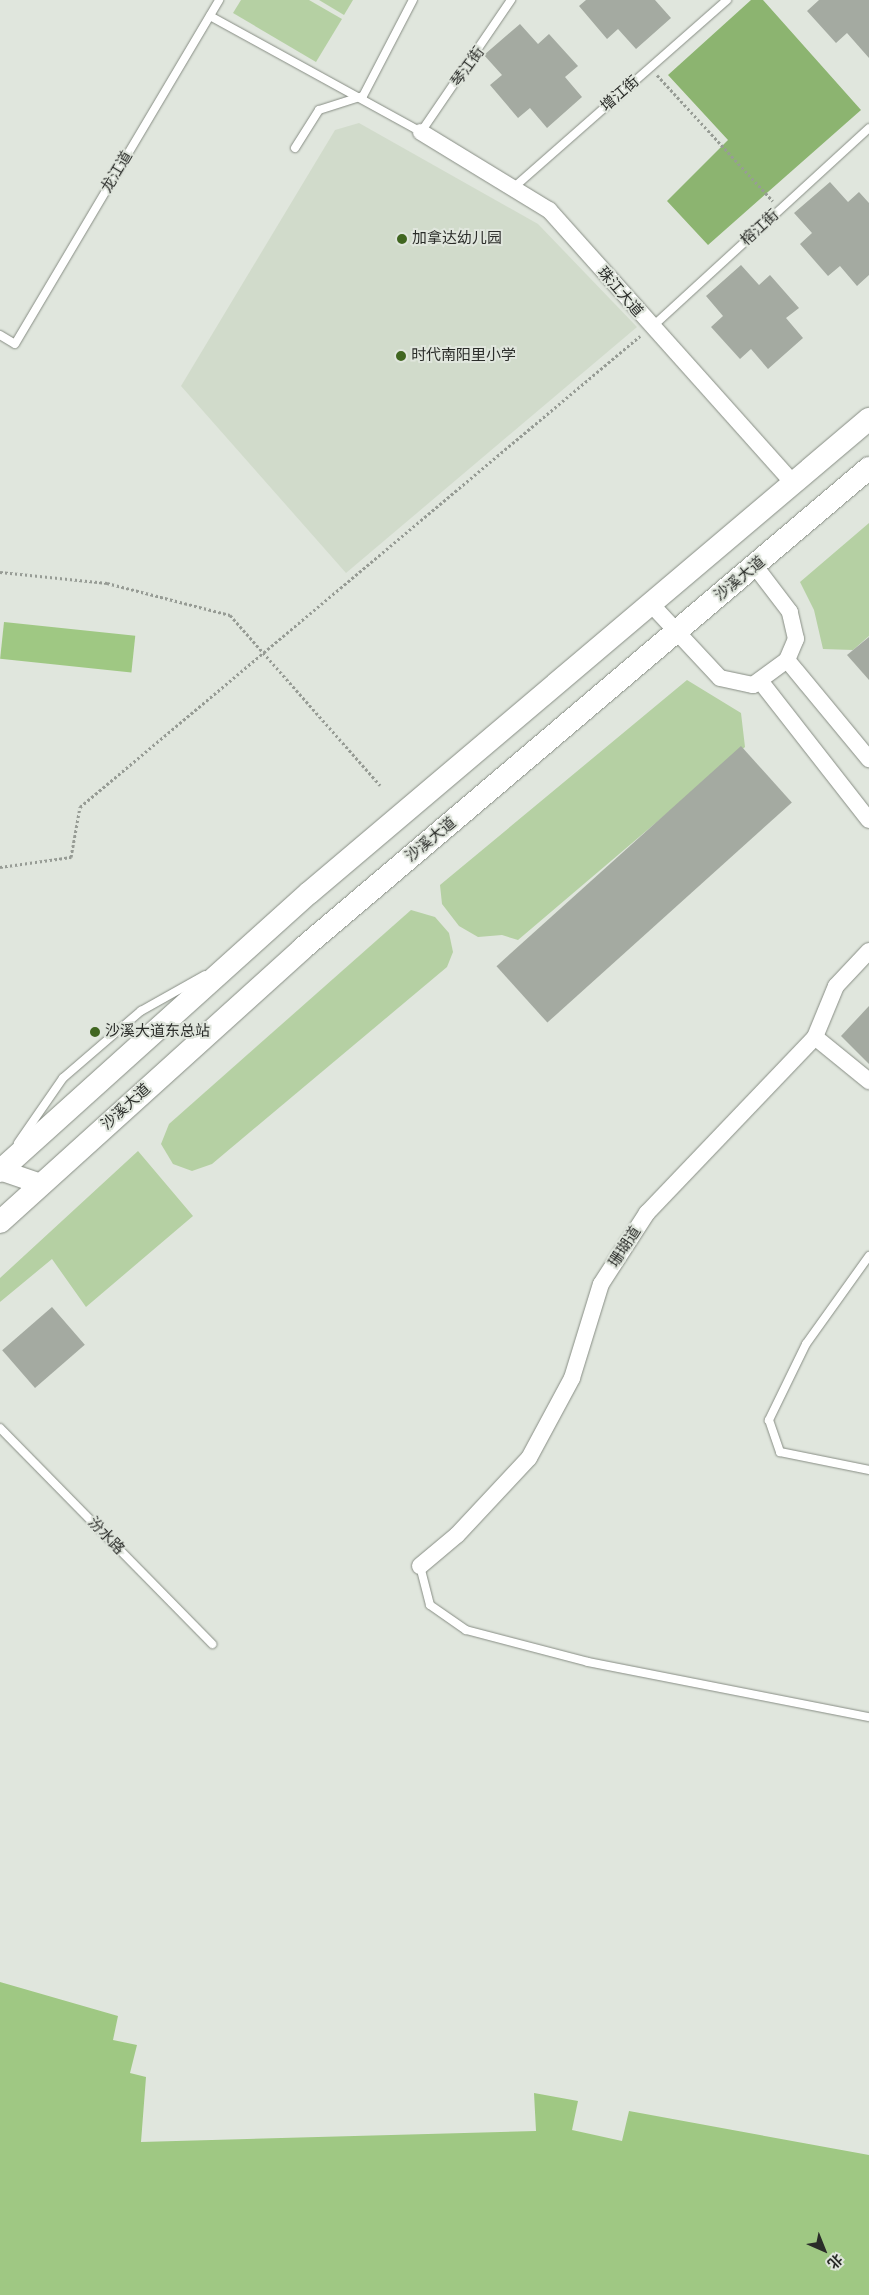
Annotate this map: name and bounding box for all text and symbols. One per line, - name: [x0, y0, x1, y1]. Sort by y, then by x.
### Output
- street label: 琴江街: [447, 44, 489, 90]
- street label: 增江街: [597, 72, 643, 116]
- street label: 龙江道: [98, 148, 136, 196]
- street label: 榕江街: [737, 206, 783, 250]
- place label: 加拿达幼儿园: [412, 230, 502, 248]
- marker: 加拿达幼儿园: [396, 233, 408, 245]
- street label: 珠江大道: [594, 263, 646, 321]
- place label: 时代南阳里小学: [411, 347, 516, 365]
- marker: 时代南阳里小学: [395, 350, 407, 362]
- street label: 沙溪大道: [711, 553, 769, 605]
- street label: 沙溪大道: [402, 814, 460, 866]
- place label: 沙溪大道东总站: [105, 1023, 210, 1041]
- marker: 沙溪大道东总站: [89, 1026, 101, 1038]
- street label: 沙溪大道: [98, 1080, 154, 1134]
- street label: 珊瑚道: [605, 1223, 645, 1271]
- street label: 汾水路: [84, 1514, 128, 1558]
- north arrow: [799, 2225, 849, 2275]
- text: 北: [825, 2251, 844, 2271]

